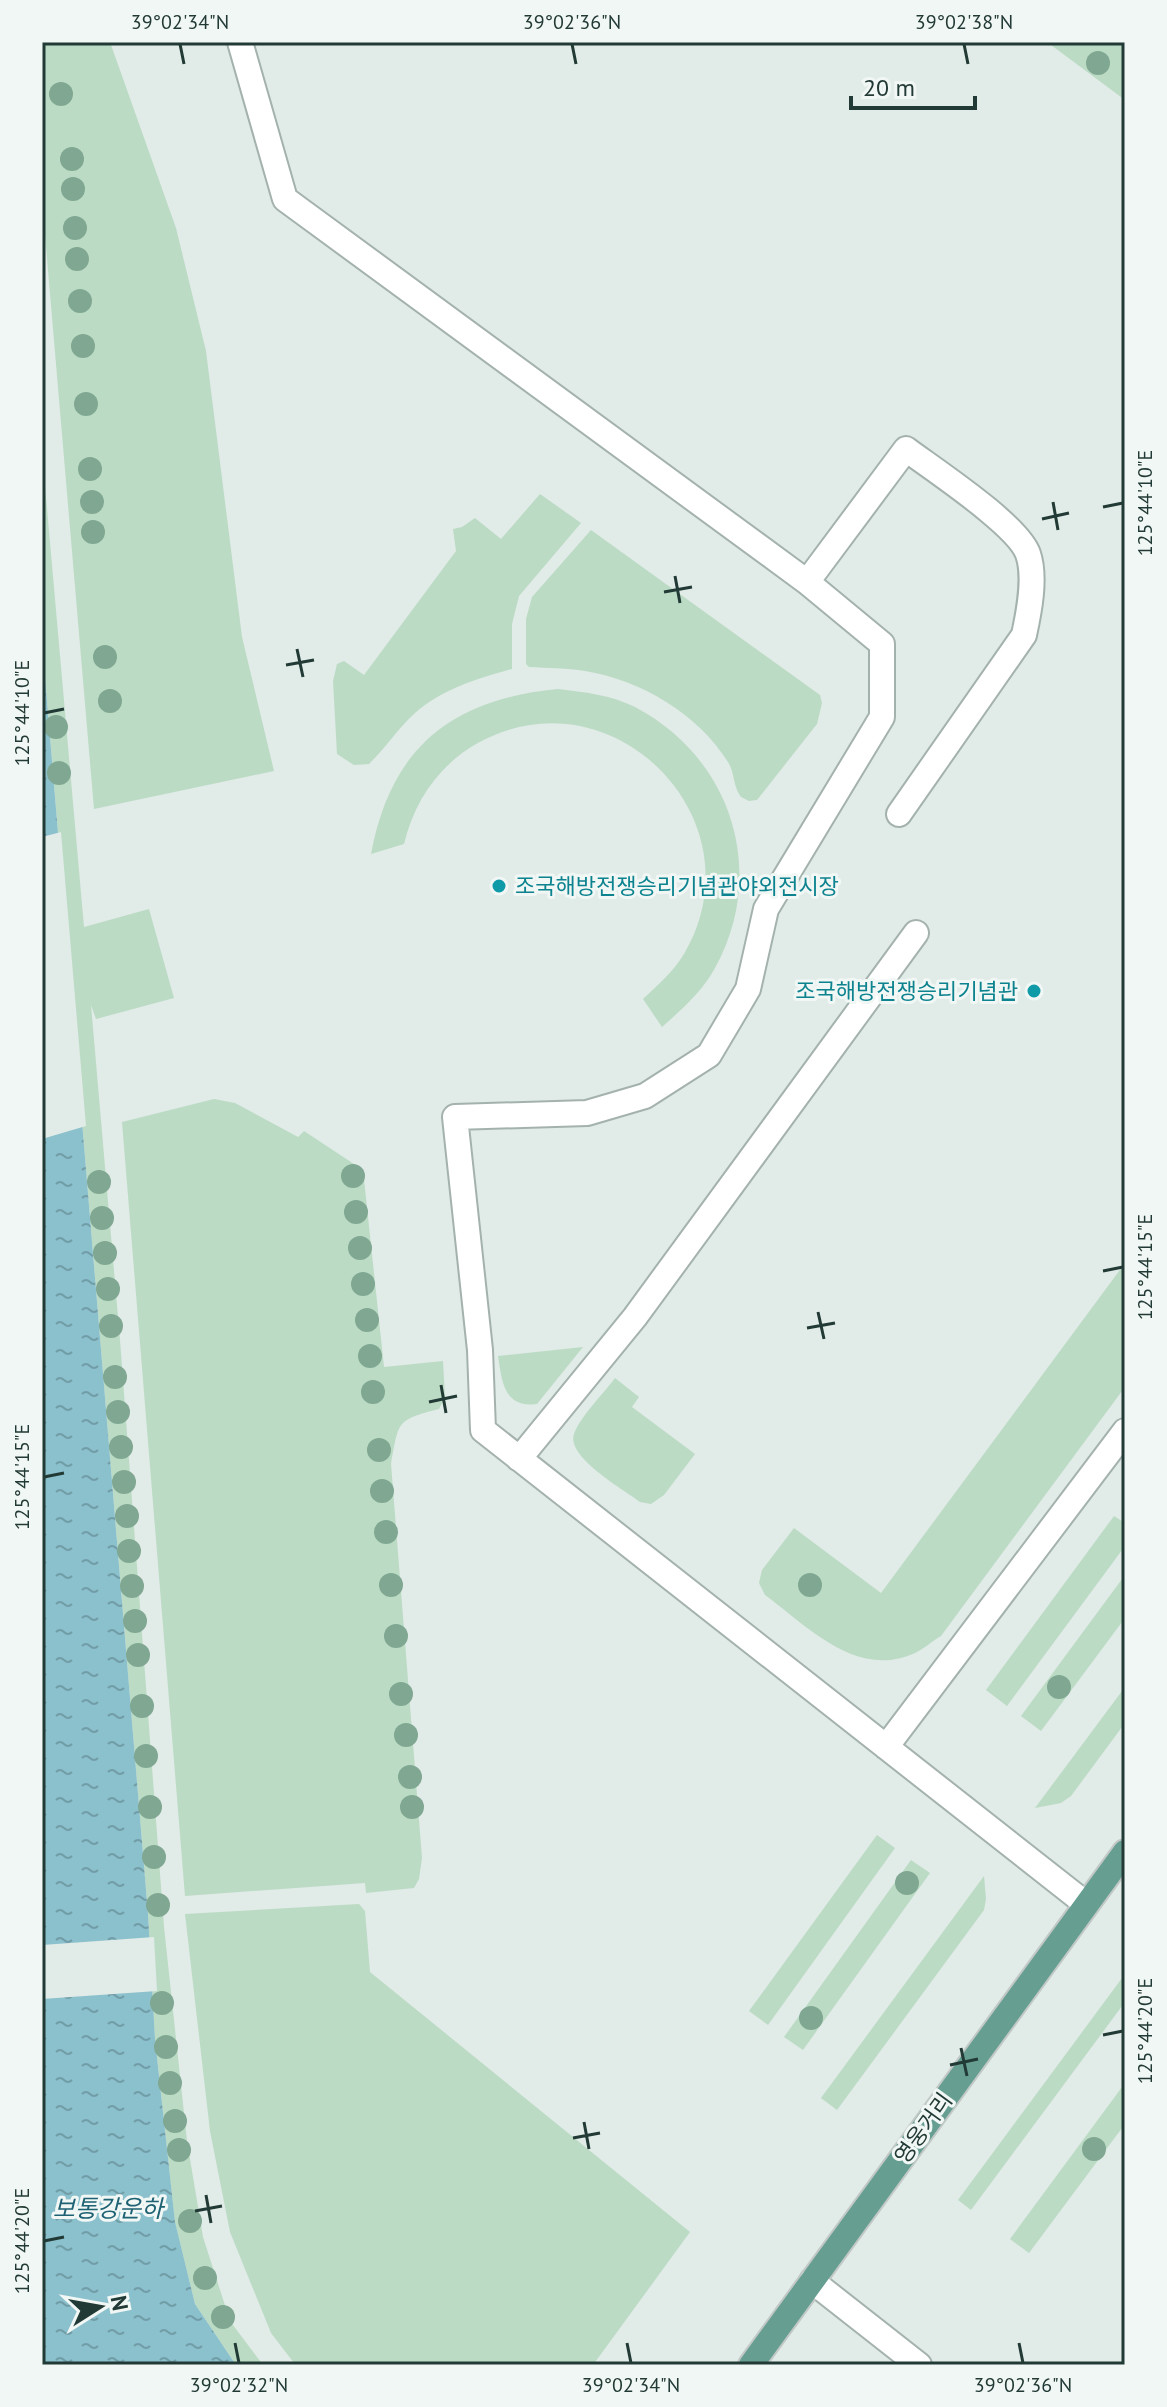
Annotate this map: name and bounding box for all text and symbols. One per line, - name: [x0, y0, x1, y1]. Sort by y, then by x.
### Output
- text: 39°02'34"N: [131, 9, 229, 35]
- text: 39°02'36"N: [523, 9, 621, 35]
- text: 39°02'38"N: [915, 9, 1013, 35]
- scale bar: [851, 60, 975, 110]
- text: 20 m: [863, 72, 915, 103]
- text: 125°44'10"E: [1132, 450, 1158, 556]
- text: 125°44'10"E: [9, 660, 35, 766]
- place label: 조국해방전쟁승리기념관야외전시장: [515, 872, 839, 900]
- marker: 조국해방전쟁승리기념관야외전시장: [490, 877, 508, 895]
- place label: 조국해방전쟁승리기념관: [795, 977, 1018, 1005]
- marker: 조국해방전쟁승리기념관: [1025, 982, 1043, 1000]
- text: 125°44'15"E: [1132, 1214, 1158, 1320]
- text: 125°44'15"E: [9, 1424, 35, 1530]
- text: 125°44'20"E: [1132, 1978, 1158, 2084]
- street label: 영웅거리: [888, 2087, 958, 2169]
- text: 125°44'20"E: [9, 2188, 35, 2294]
- water label: 보통강운하: [53, 2193, 166, 2224]
- north arrow: [60, 2267, 140, 2347]
- text: N: [105, 2293, 135, 2313]
- text: 39°02'32"N: [190, 2372, 288, 2398]
- text: 39°02'34"N: [582, 2372, 680, 2398]
- text: 39°02'36"N: [974, 2372, 1072, 2398]

